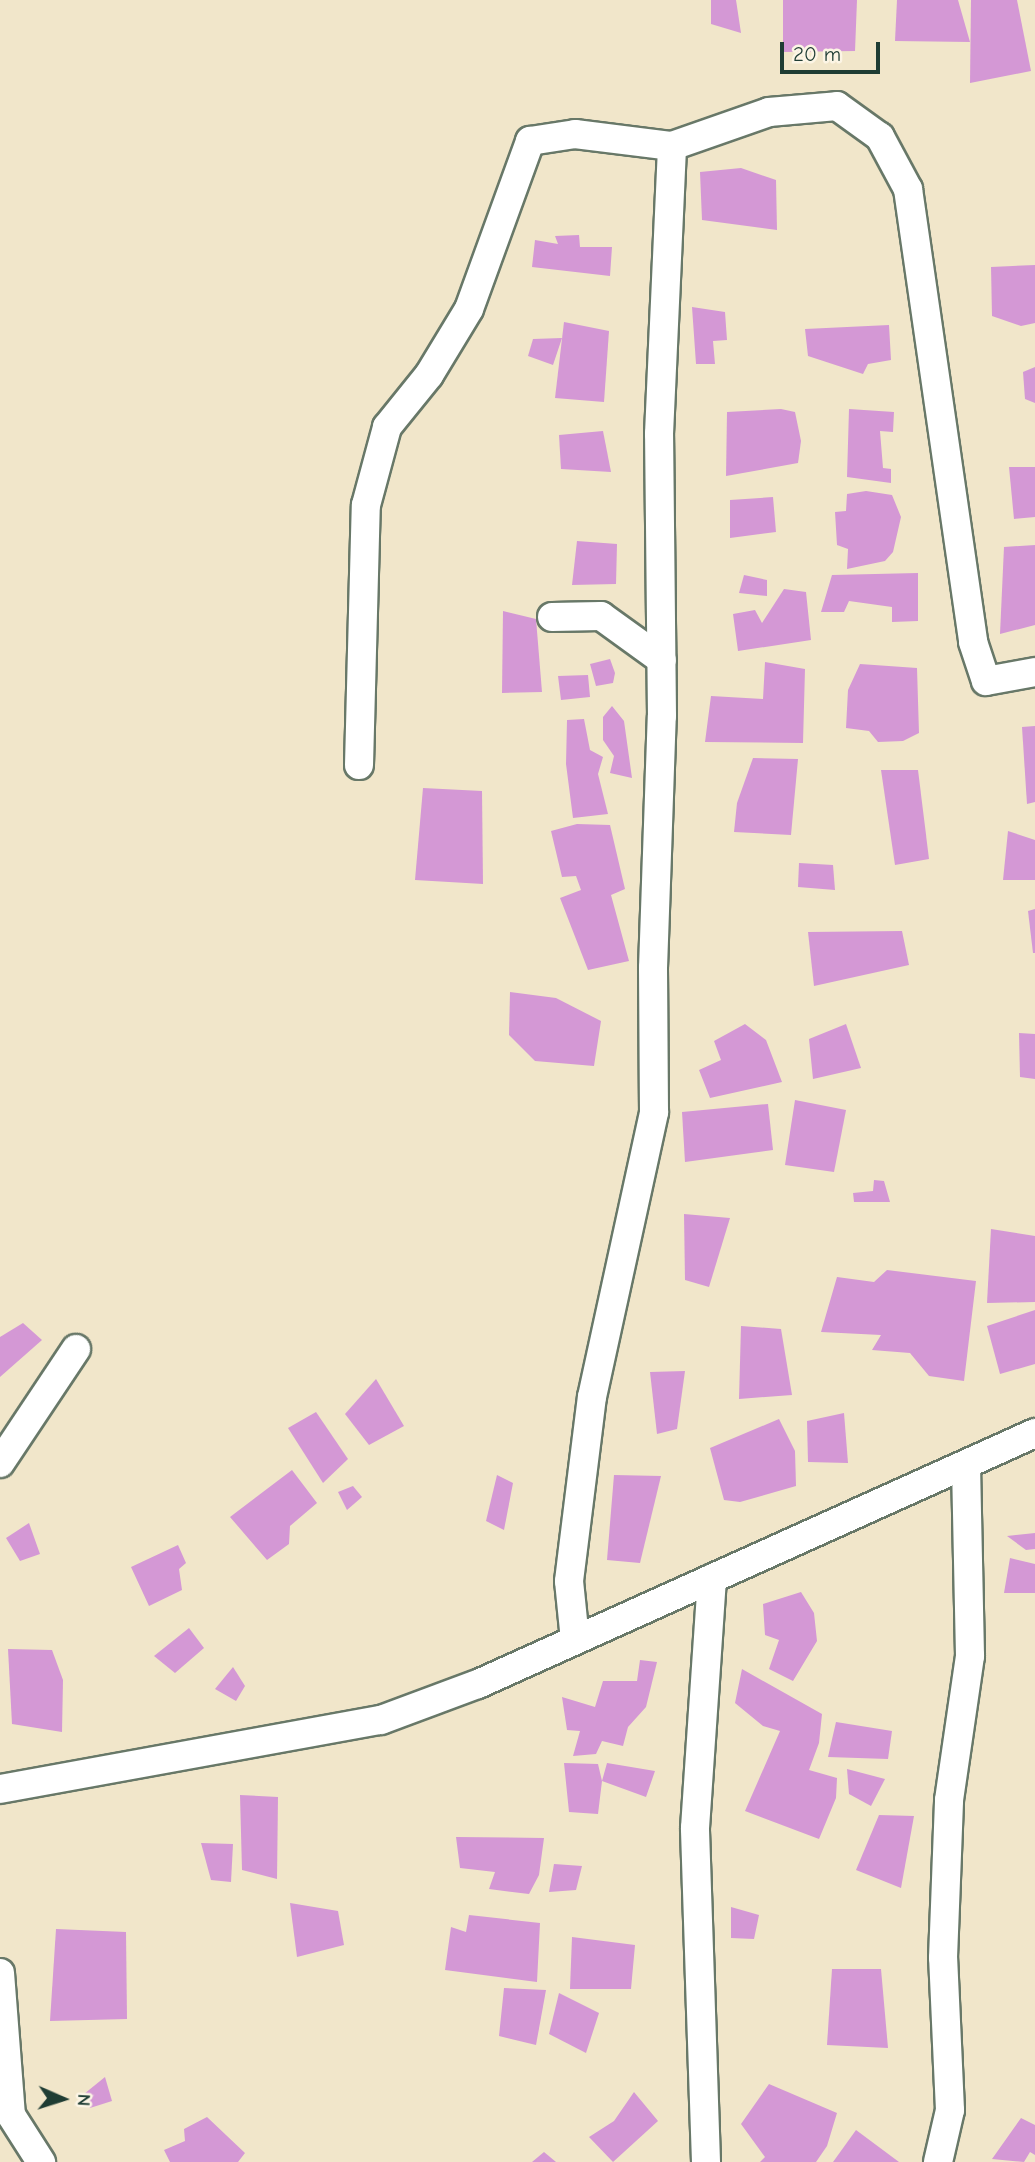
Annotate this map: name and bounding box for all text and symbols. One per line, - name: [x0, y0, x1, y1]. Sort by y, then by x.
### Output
- scale bar: [783, 28, 883, 72]
- text: 20 m: [793, 42, 841, 66]
- north arrow: [28, 2064, 98, 2134]
- text: N: [73, 2093, 95, 2107]

